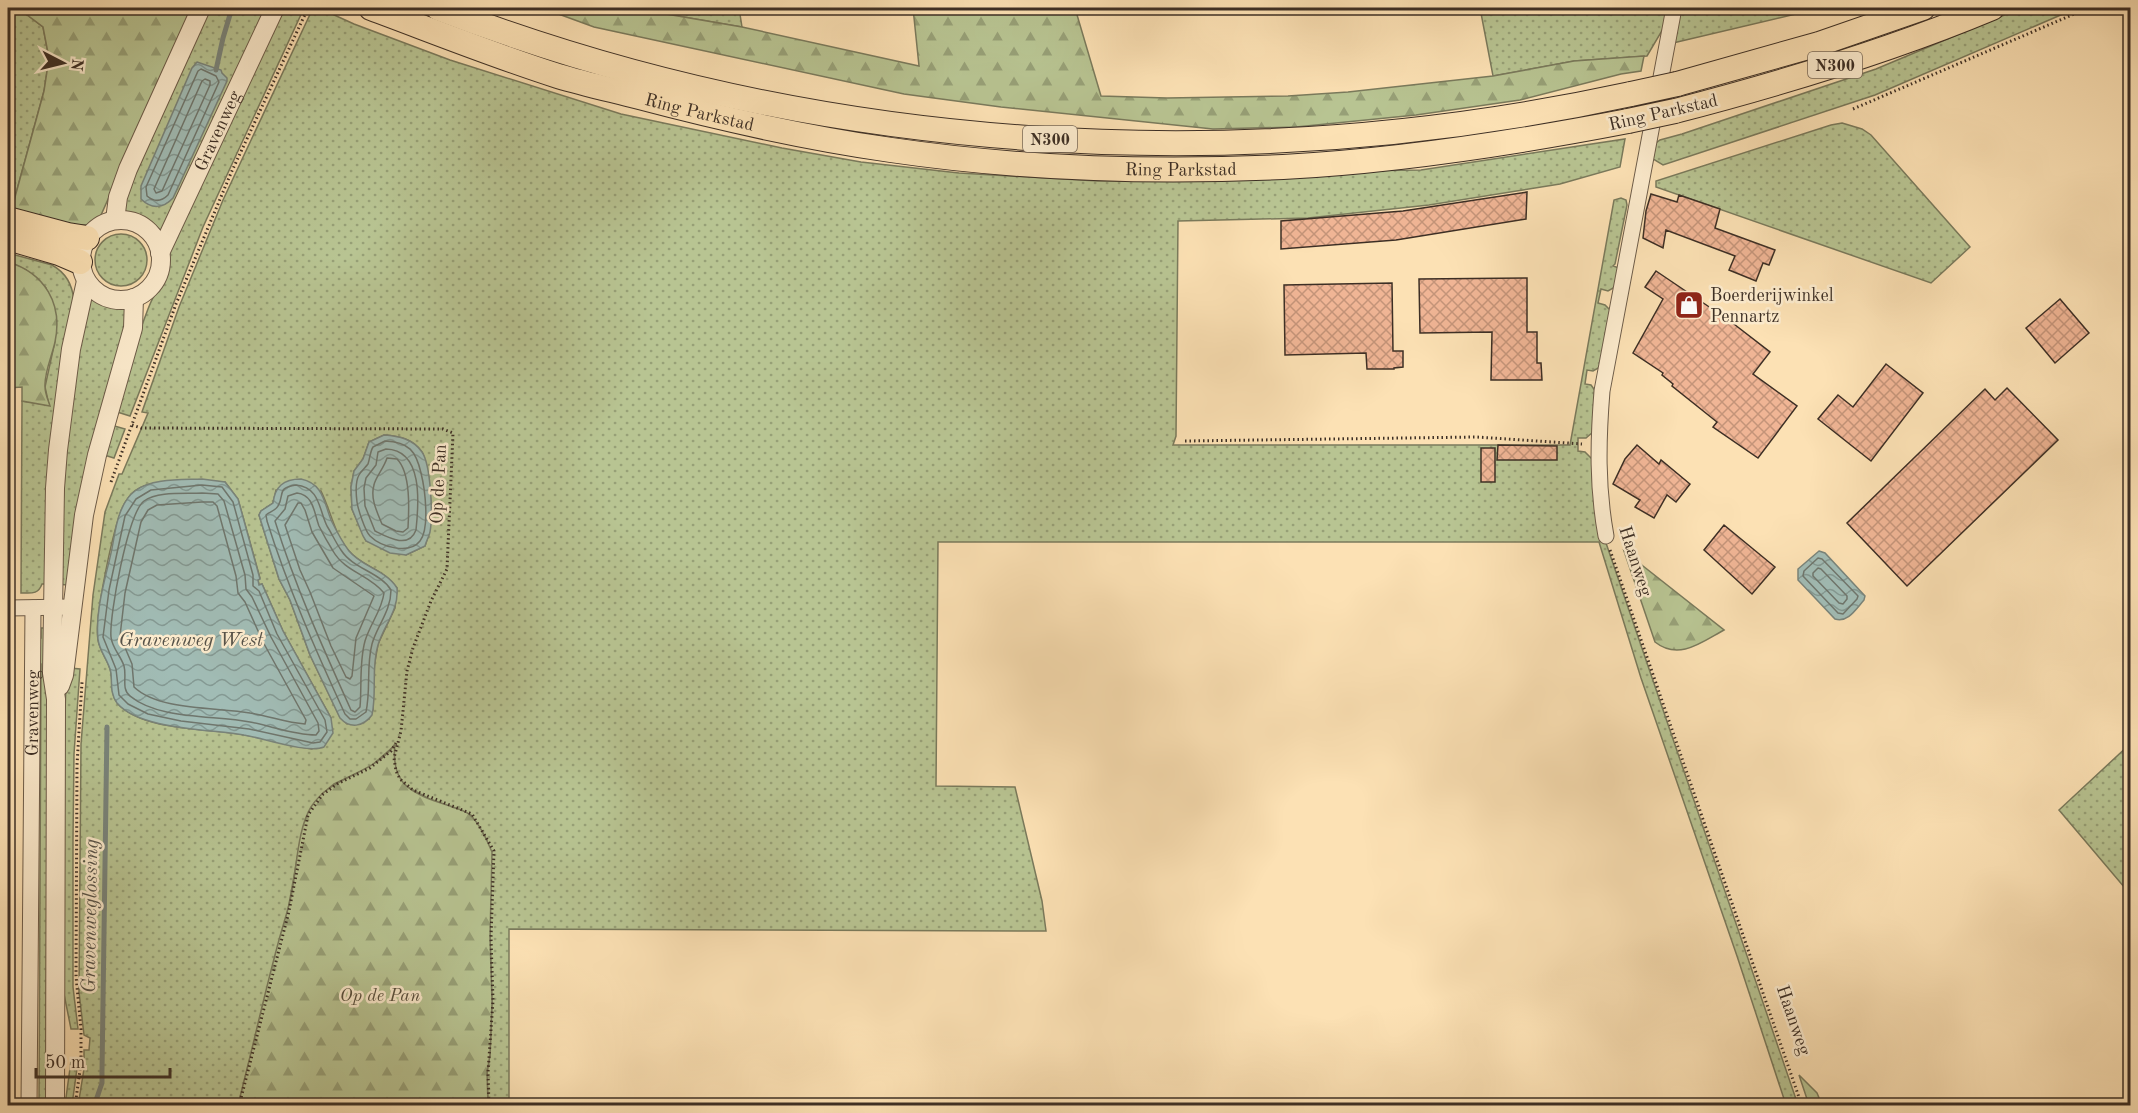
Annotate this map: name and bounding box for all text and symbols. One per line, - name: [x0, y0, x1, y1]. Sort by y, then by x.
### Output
- north arrow: [33, 33, 93, 93]
- road number: N300: [1808, 52, 1862, 78]
- text: N: [67, 58, 85, 72]
- street label: Gravenweg: [192, 88, 245, 174]
- street label: Ring Parkstad: [643, 91, 756, 135]
- street label: Ring Parkstad: [1607, 92, 1720, 134]
- road number: N300: [1023, 126, 1077, 152]
- street label: Ring Parkstad: [1125, 161, 1237, 180]
- place label: Boerderijwinkel Pennartz: [1710, 287, 1834, 326]
- shop icon: Boerderijwinkel Pennartz: [1673, 289, 1705, 321]
- street label: Op de Pan: [428, 443, 450, 524]
- street label: Haanweg: [1615, 524, 1655, 599]
- water label: Gravenweg West: [119, 631, 264, 651]
- street label: Gravenweg: [24, 669, 43, 756]
- water label: Gravenweglossing: [80, 838, 102, 993]
- street label: Haanweg: [1773, 983, 1814, 1058]
- park label: Op de Pan: [340, 987, 420, 1005]
- scale bar: [36, 1041, 170, 1079]
- text: 50 m: [45, 1054, 85, 1072]

